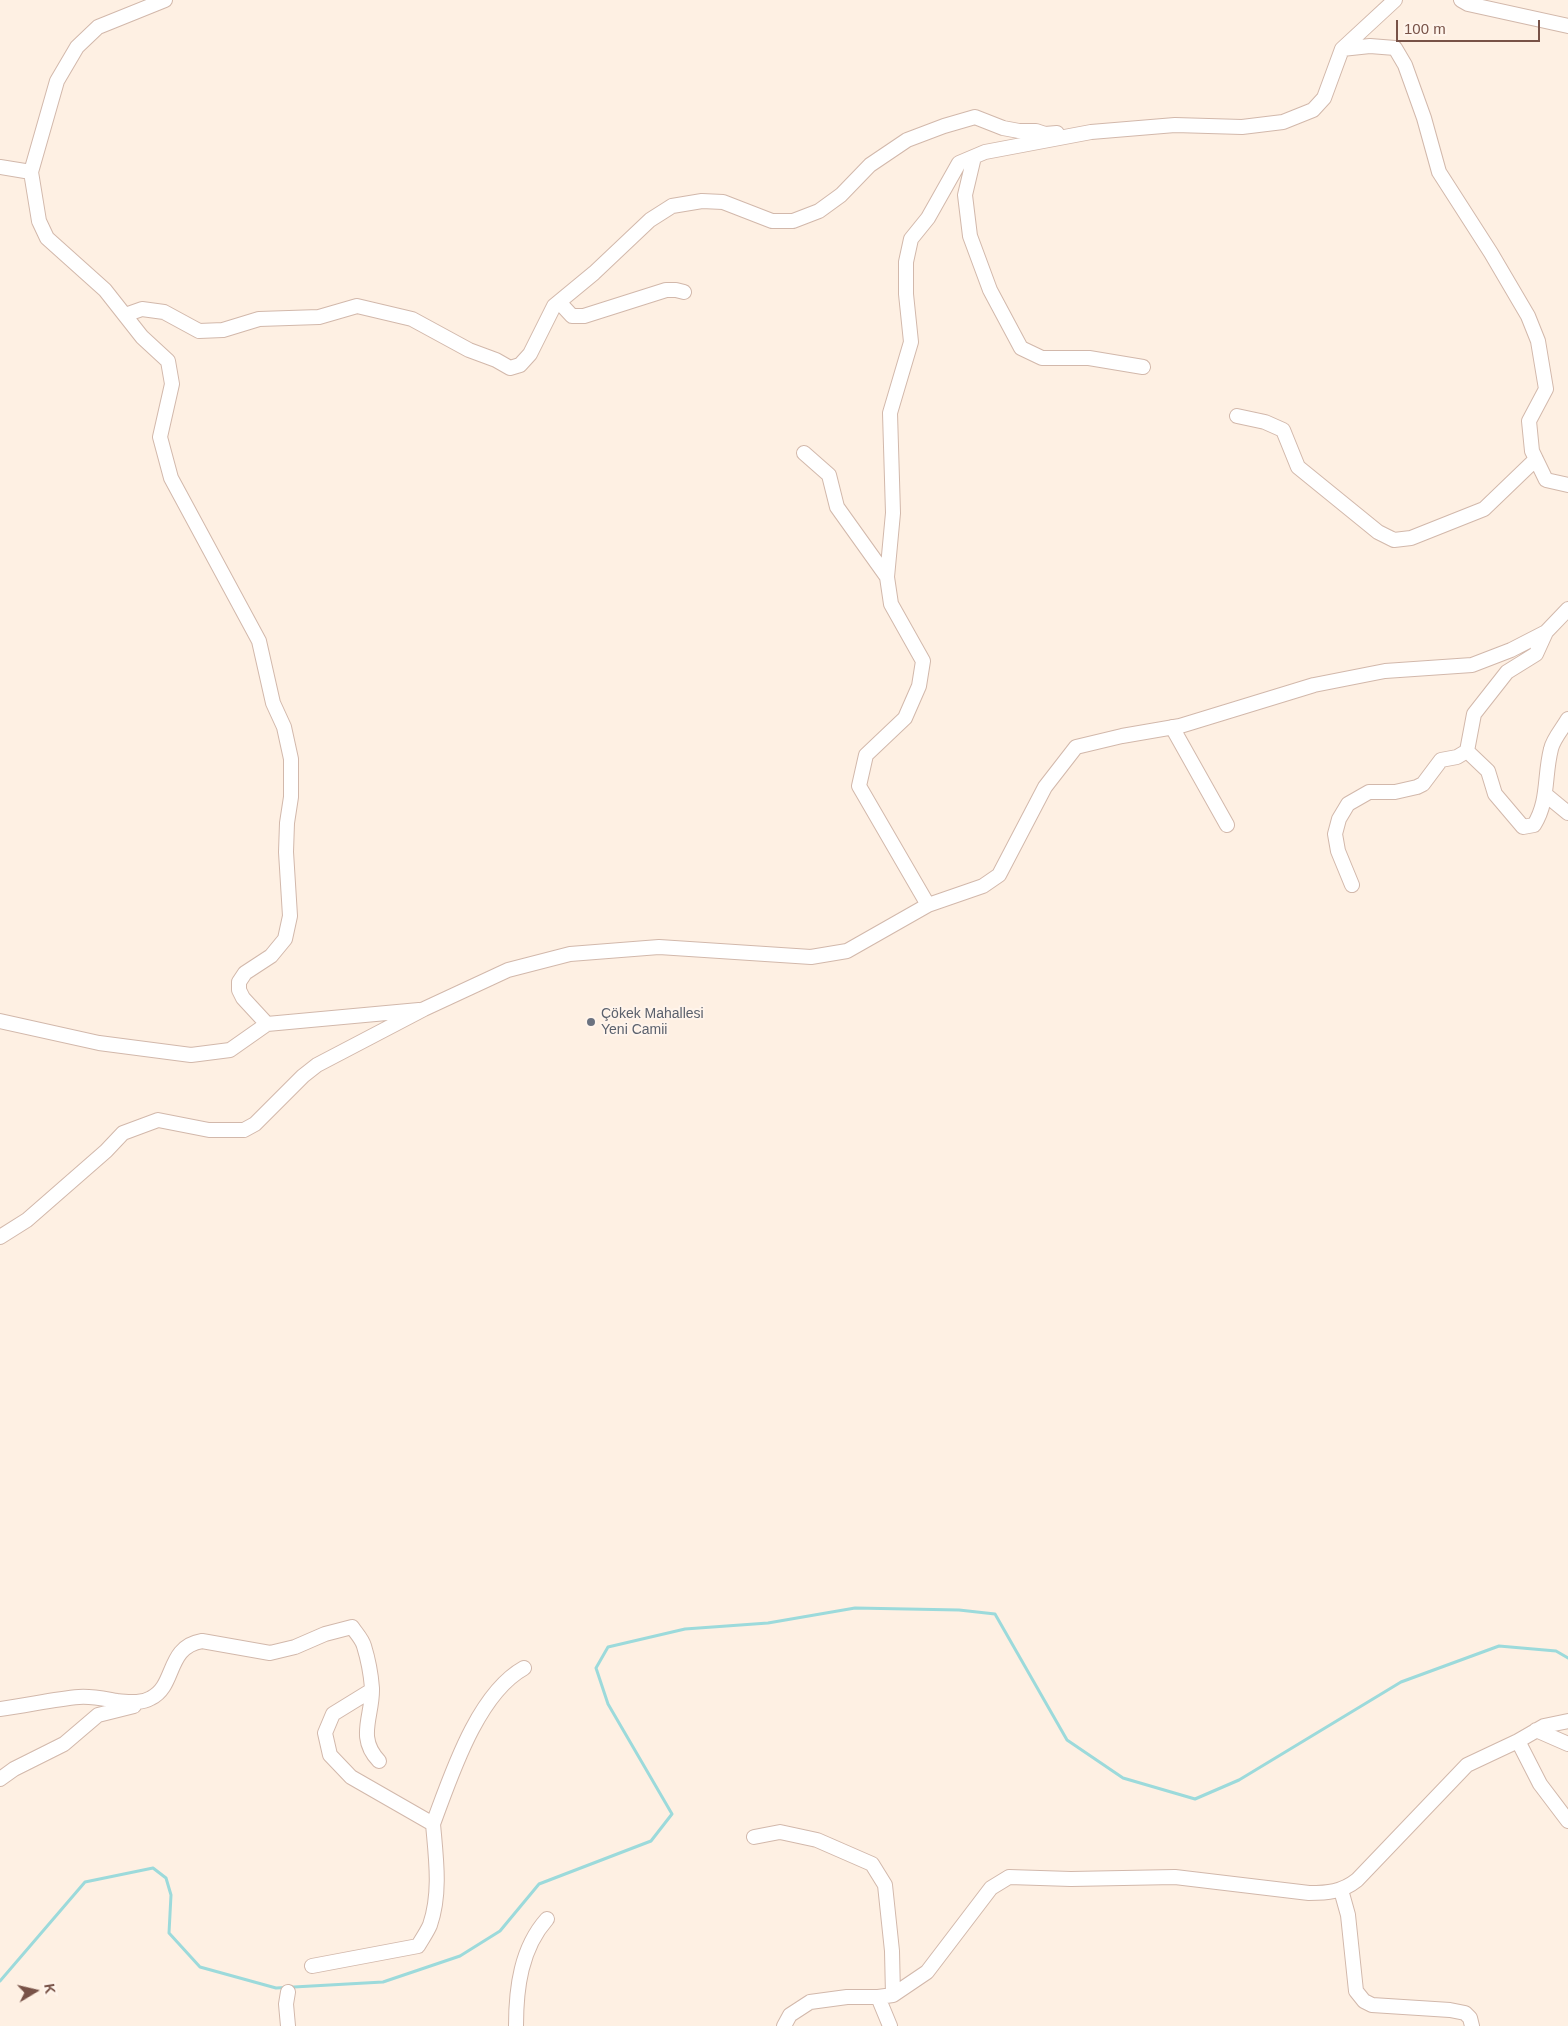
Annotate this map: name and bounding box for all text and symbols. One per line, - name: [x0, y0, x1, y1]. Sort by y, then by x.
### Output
- scale bar: [1398, 10, 1542, 42]
- text: 100 m: [1404, 20, 1446, 37]
- place label: Çökek Mahallesi Yeni Camii: [601, 1006, 704, 1038]
- marker: Çökek Mahallesi Yeni Camii: [585, 1016, 597, 1028]
- north arrow: [10, 1966, 60, 2016]
- text: K: [41, 1982, 59, 1995]

